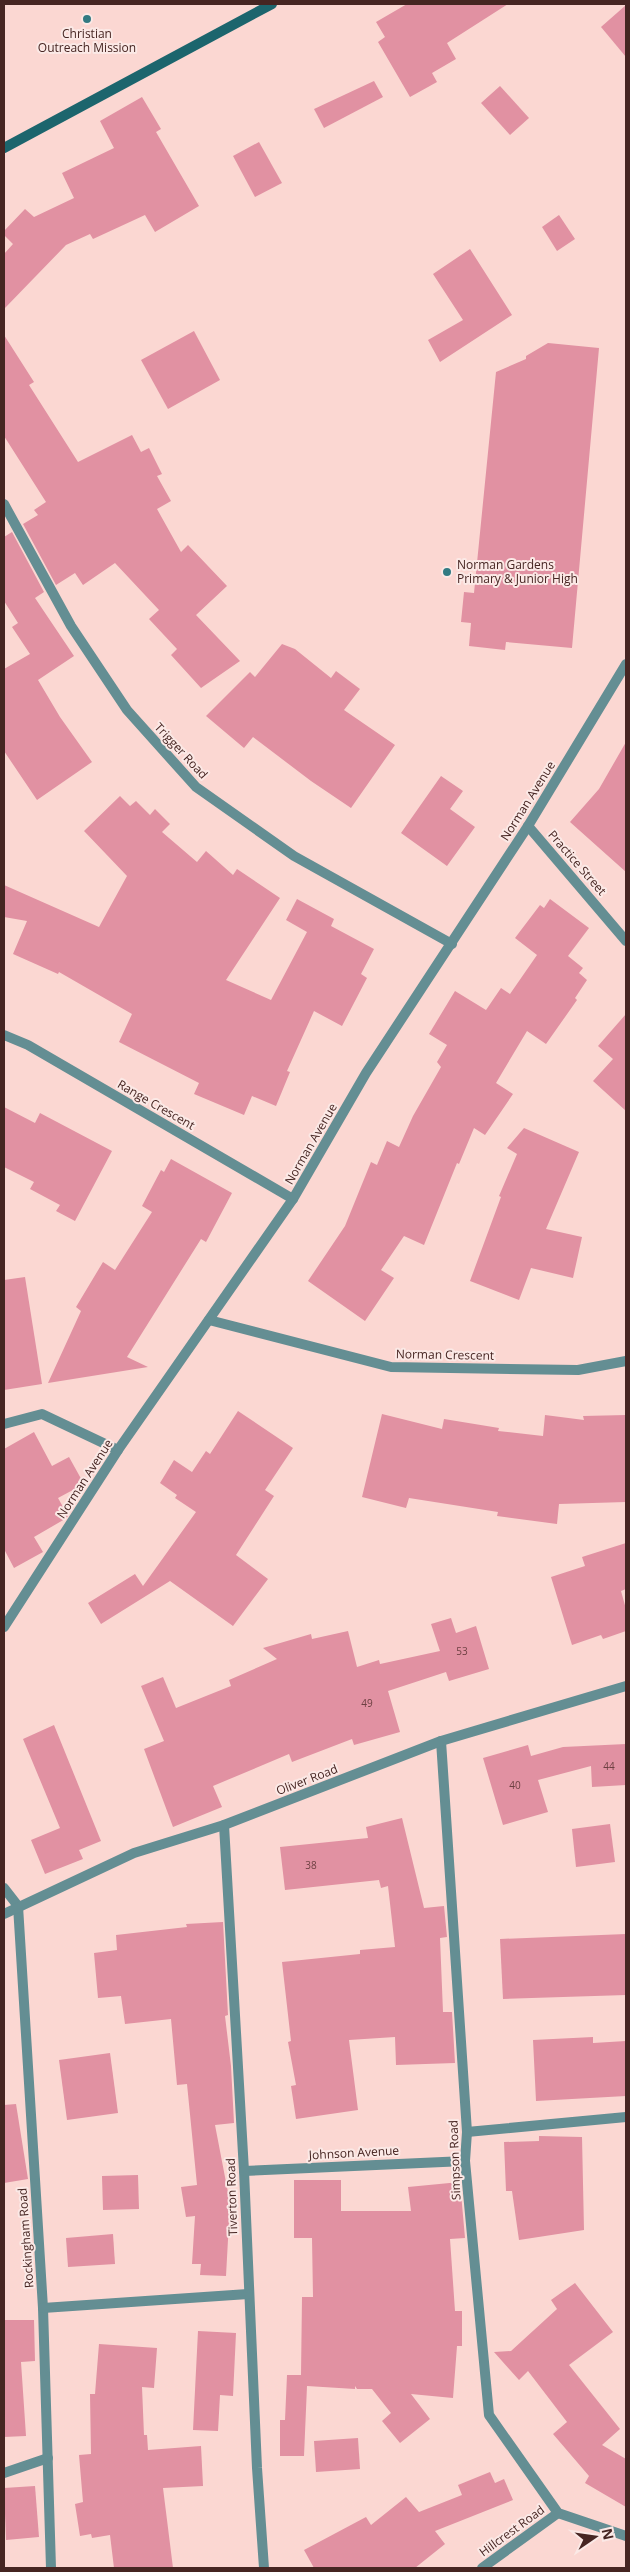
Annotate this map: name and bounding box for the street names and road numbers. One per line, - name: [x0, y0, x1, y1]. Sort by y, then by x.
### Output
- street label: Trigger Road: [151, 719, 212, 782]
- street label: Norman Avenue: [496, 757, 559, 844]
- street label: Practice Street: [544, 827, 610, 899]
- street label: Range Crescent: [114, 1075, 198, 1134]
- street label: Norman Avenue: [280, 1100, 341, 1187]
- street label: Norman Crescent: [396, 1345, 494, 1364]
- street label: Norman Avenue: [53, 1436, 117, 1522]
- street label: Oliver Road: [274, 1760, 340, 1799]
- street label: Simpson Road: [445, 2120, 464, 2200]
- street label: Johnson Avenue: [307, 2142, 400, 2163]
- street label: Tiverton Road: [222, 2158, 241, 2236]
- street label: Rockingham Road: [14, 2187, 37, 2289]
- street label: Hillcrest Road: [476, 2501, 548, 2560]

